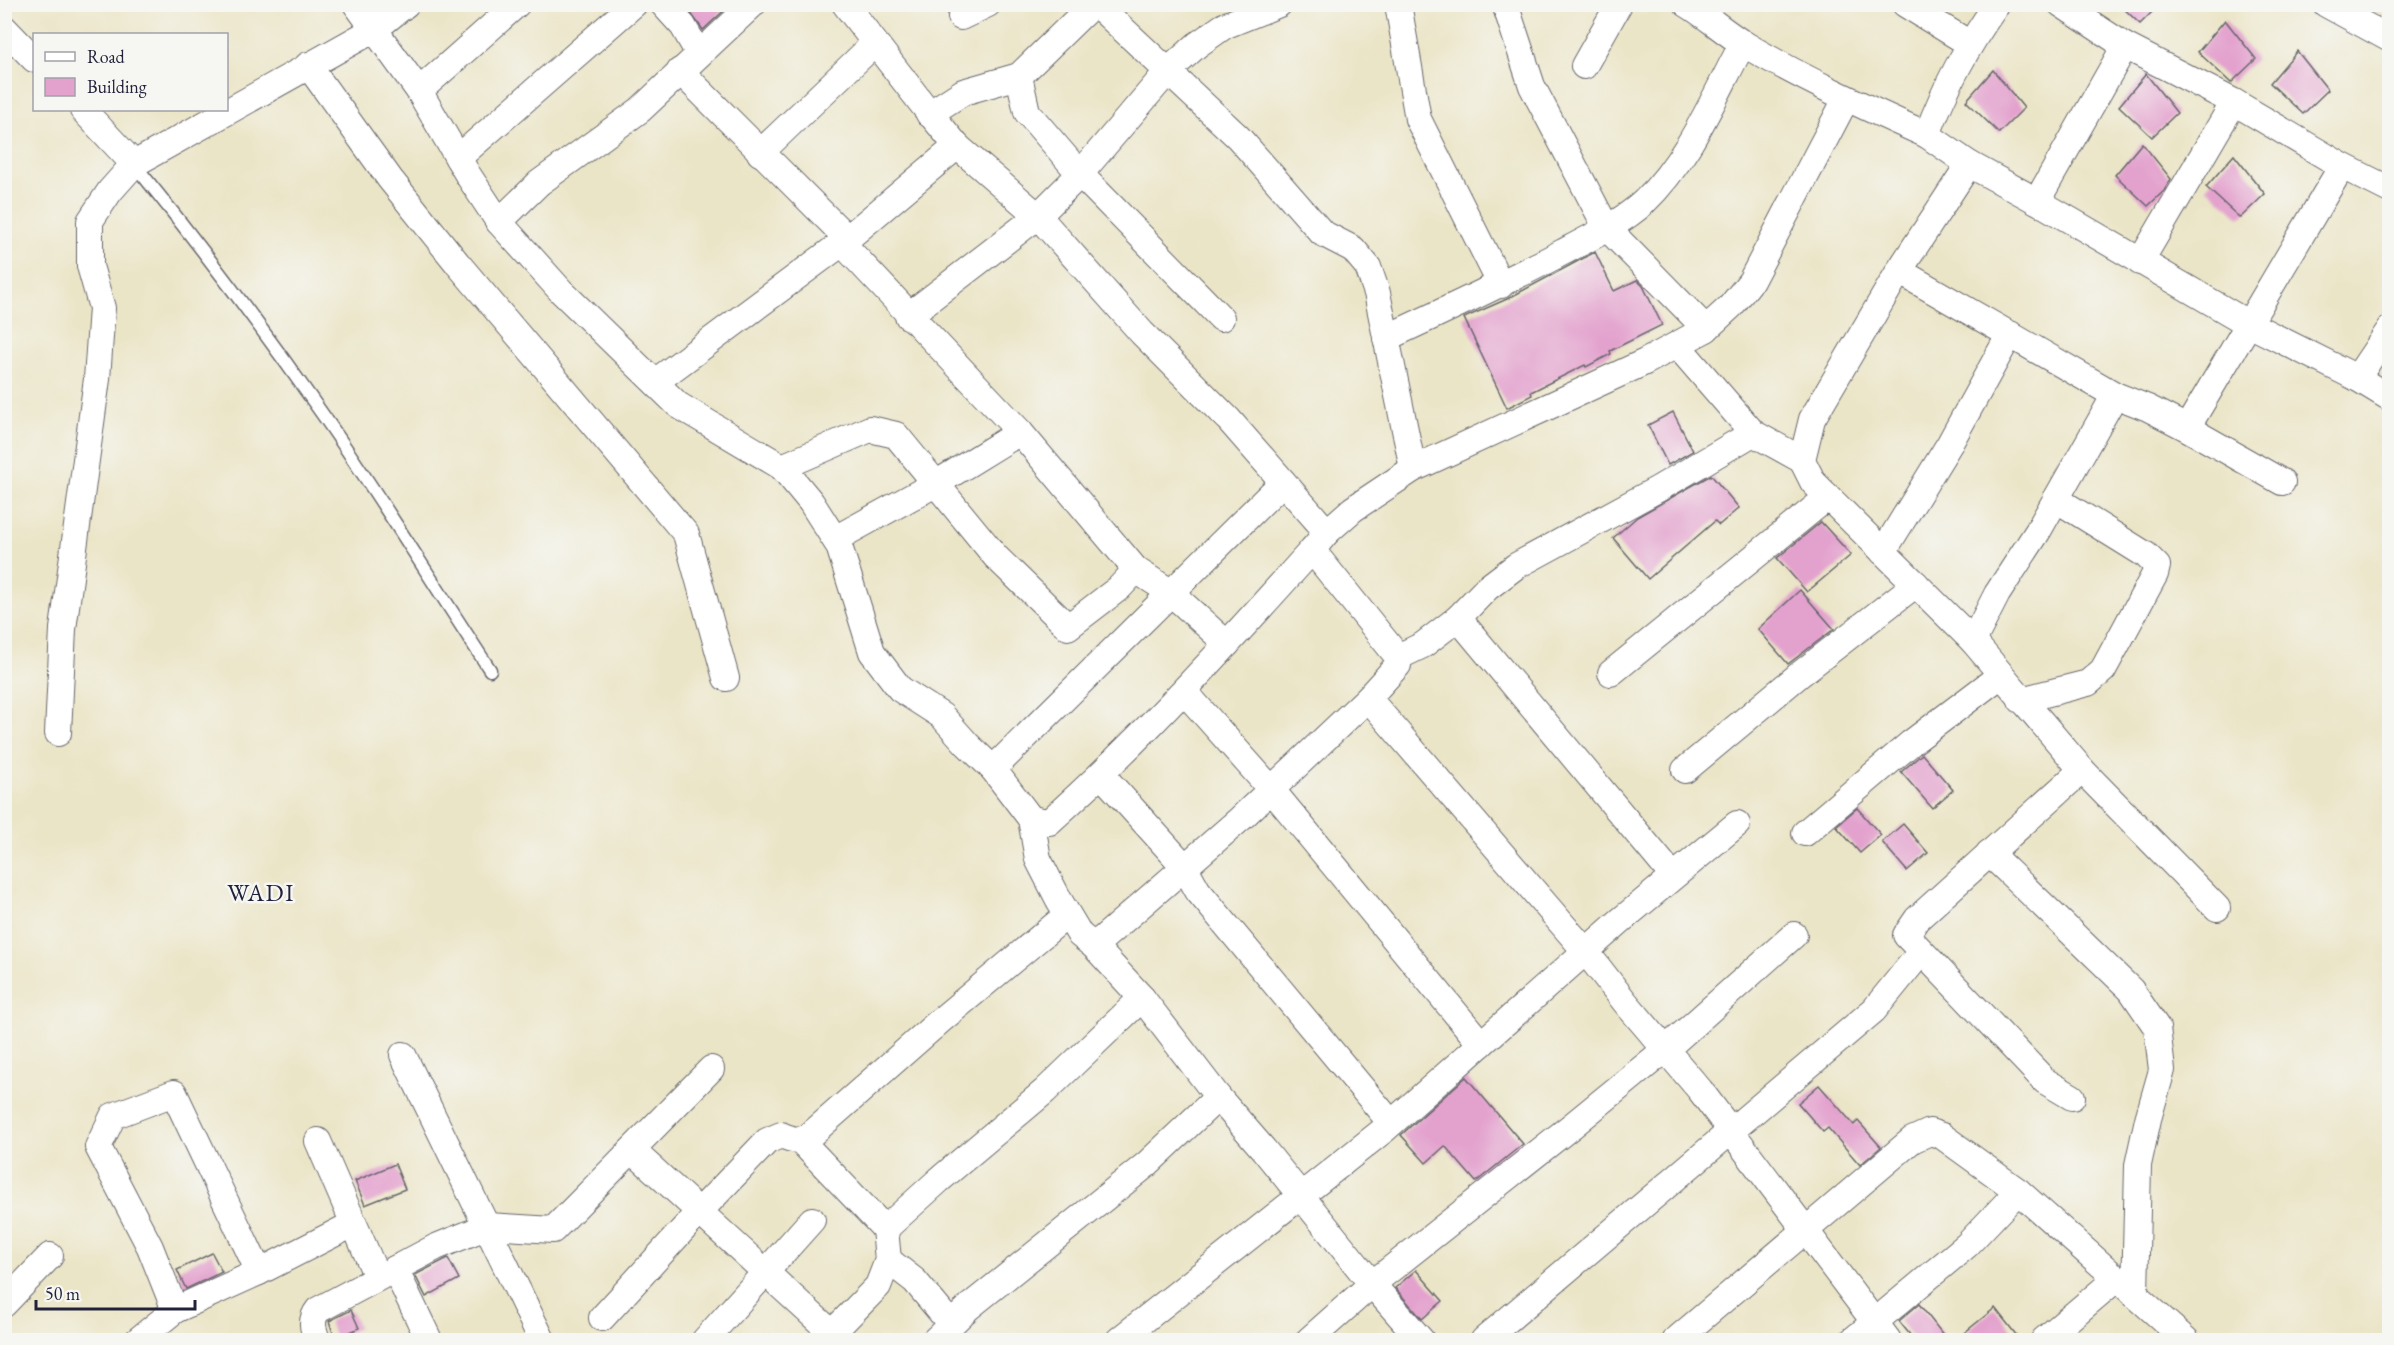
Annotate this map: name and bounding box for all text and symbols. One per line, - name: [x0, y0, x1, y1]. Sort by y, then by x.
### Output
- legend: [33, 33, 228, 111]
- text: Road: [87, 45, 126, 68]
- text: Building: [87, 75, 147, 98]
- district label: WADI: [227, 877, 295, 908]
- scale bar: [36, 1273, 195, 1311]
- text: 50 m: [45, 1282, 80, 1305]

